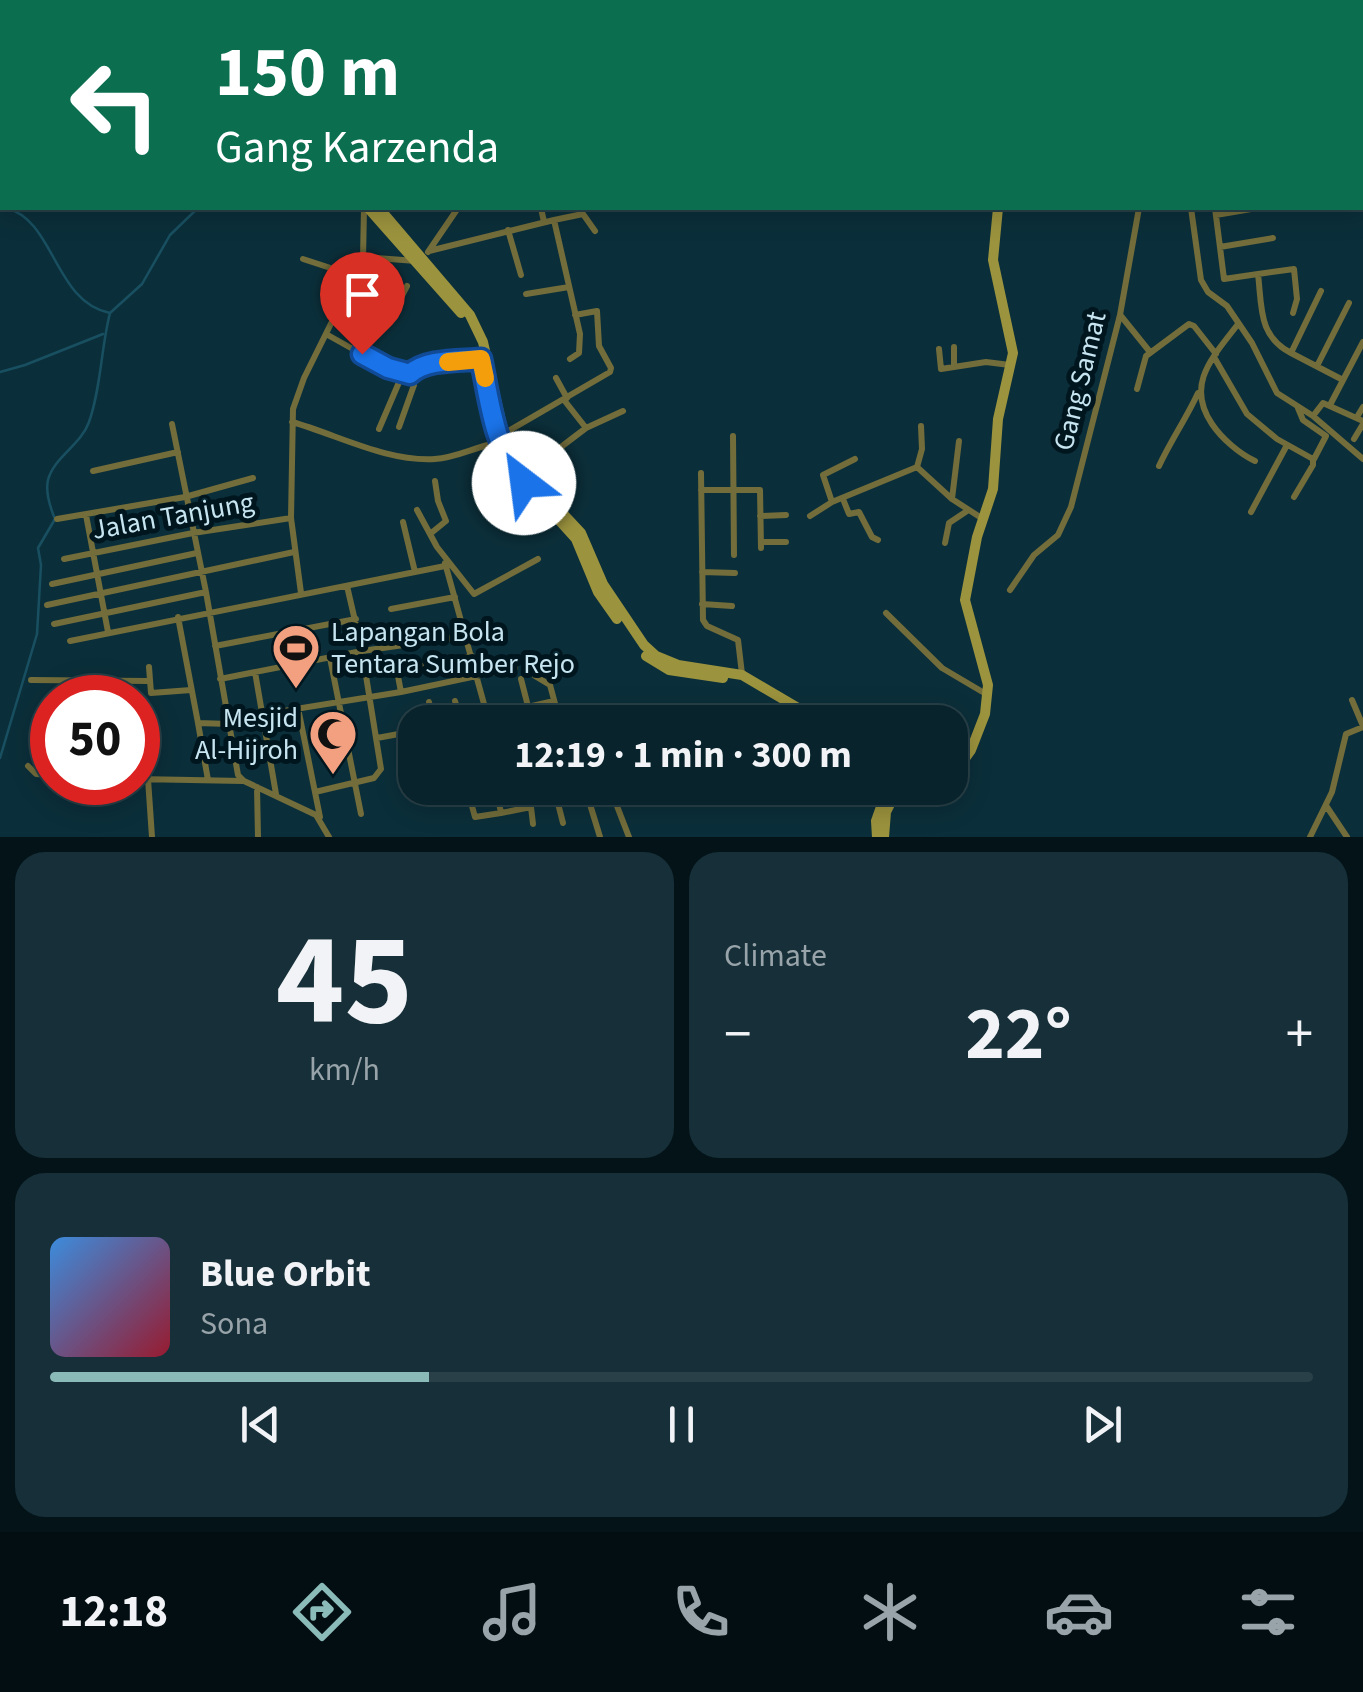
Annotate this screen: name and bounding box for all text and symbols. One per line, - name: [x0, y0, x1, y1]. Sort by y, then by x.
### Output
- text: 150 m: [215, 23, 400, 123]
- icon: left: [50, 40, 180, 170]
- text: Gang Karzenda: [215, 116, 499, 180]
- pin: [320, 252, 405, 355]
- icon: arrive: [335, 267, 390, 322]
- street label: Gang Samat: [1043, 307, 1117, 455]
- position arrow: [472, 431, 576, 535]
- street label: Jalan Tanjung: [89, 482, 257, 550]
- place label: Lapangan Bola Tentara Sumber Rejo: [331, 612, 575, 684]
- sports icon: Lapangan Bola Tentara Sumber Rejo: [270, 622, 322, 690]
- speed limit sign: 50: [30, 675, 160, 805]
- place label: Mesjid Al-Hijroh: [195, 698, 298, 770]
- mosque icon: Mesjid Al-Hijroh: [307, 708, 359, 776]
- text: 12:19 · 1 min · 300 m: [514, 728, 852, 782]
- text: 45: [276, 889, 413, 1074]
- text: Climate: [724, 933, 827, 979]
- text: 22°: [965, 981, 1072, 1088]
- text: −: [724, 996, 751, 1074]
- text: +: [1286, 996, 1313, 1074]
- text: km/h: [309, 1047, 380, 1093]
- text: Blue Orbit: [200, 1247, 371, 1301]
- text: Sona: [200, 1301, 268, 1347]
- icon: previous: [233, 1397, 288, 1452]
- icon: pause: [654, 1397, 709, 1452]
- icon: next: [1075, 1397, 1130, 1452]
- icon: directions: [287, 1577, 357, 1647]
- icon: music: [477, 1577, 547, 1647]
- icon: phone: [666, 1577, 736, 1647]
- icon: climate: [855, 1577, 925, 1647]
- icon: car: [1044, 1577, 1114, 1647]
- icon: filters: [1233, 1577, 1303, 1647]
- text: 12:18: [60, 1580, 168, 1644]

